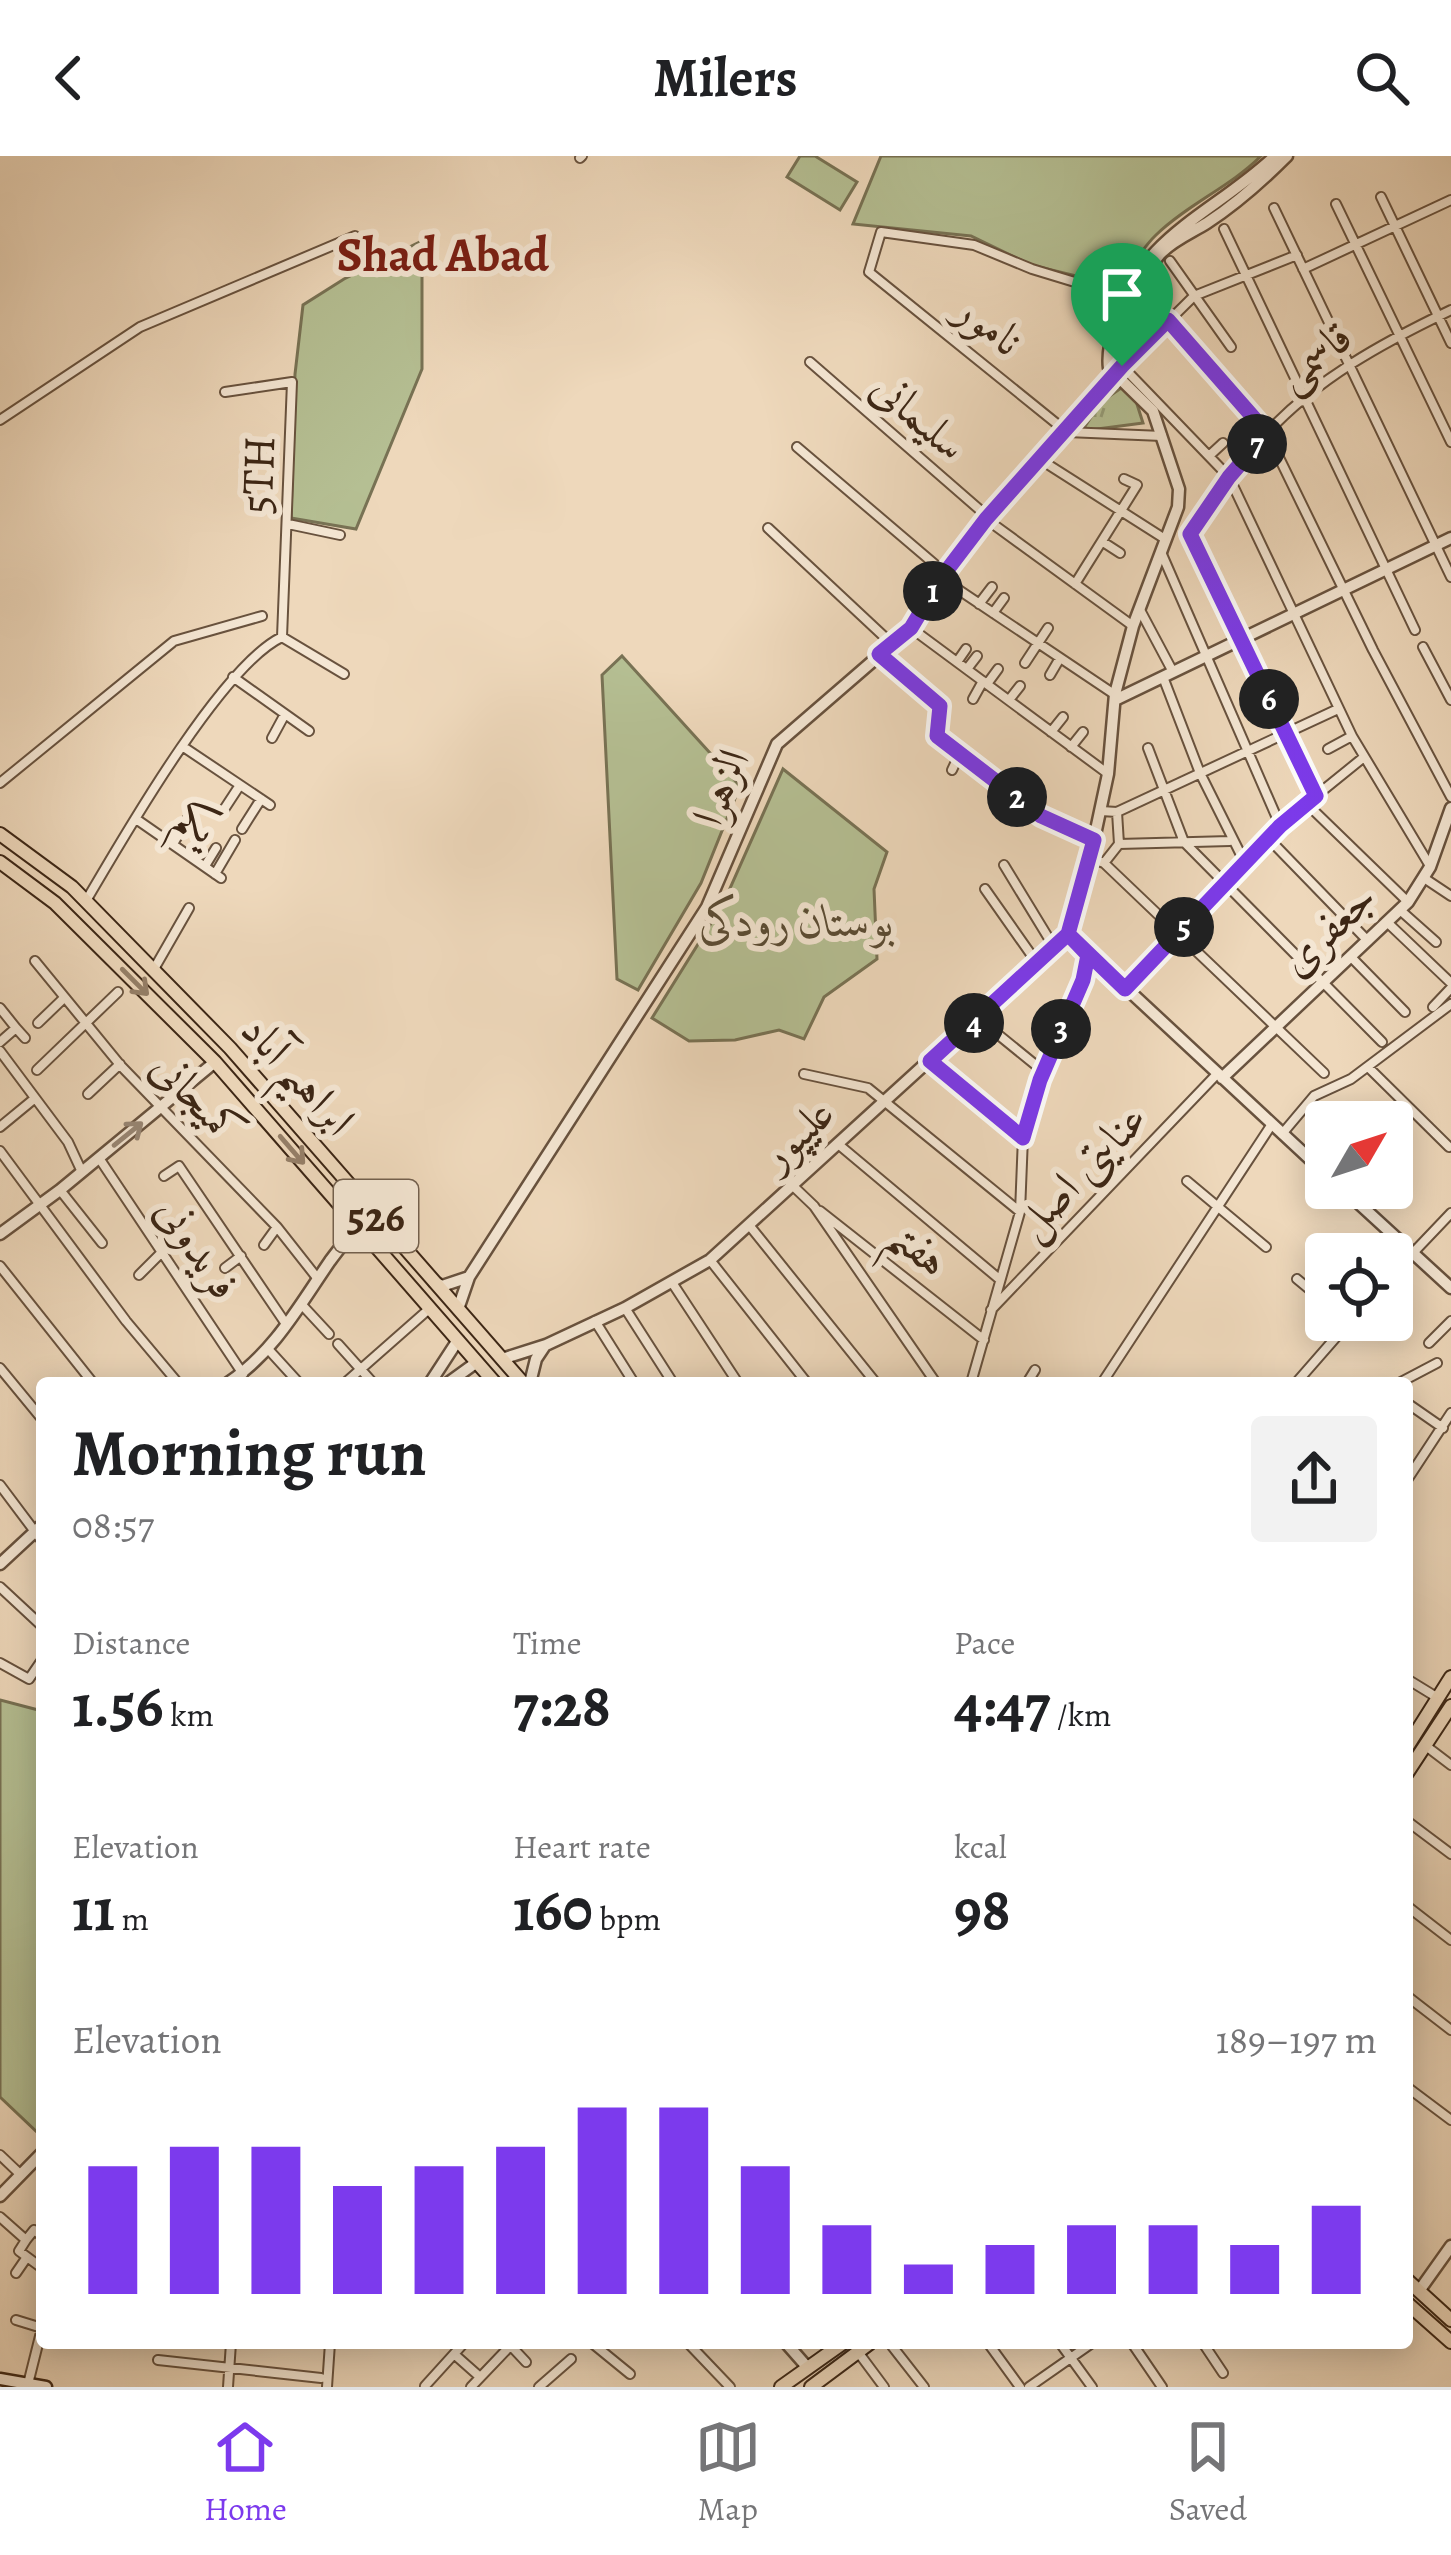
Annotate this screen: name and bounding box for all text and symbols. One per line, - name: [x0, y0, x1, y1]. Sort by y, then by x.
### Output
- text: Milers: [653, 41, 798, 115]
- icon: back: [36, 45, 102, 111]
- icon: search: [1349, 45, 1415, 111]
- district label: Shad Abad: [337, 222, 549, 288]
- pin: [1071, 243, 1173, 366]
- icon: arrive: [1089, 261, 1155, 327]
- street label: نامور: [940, 276, 1036, 371]
- street label: قاسمی: [1262, 307, 1365, 405]
- street label: سلیمانی: [858, 356, 981, 475]
- pin: 7: [1227, 414, 1287, 474]
- text: 7: [1250, 421, 1264, 466]
- street label: 5TH: [226, 435, 290, 515]
- pin: 1: [903, 561, 963, 621]
- text: 1: [927, 568, 939, 613]
- pin: 6: [1239, 669, 1299, 729]
- text: 6: [1261, 676, 1277, 721]
- street label: الزهرا: [677, 739, 765, 835]
- pin: 2: [987, 767, 1047, 827]
- text: 2: [1009, 774, 1025, 819]
- street label: یکم: [156, 785, 232, 869]
- street label: جعفری: [1265, 868, 1390, 990]
- park label: بوستان رودکی: [699, 890, 895, 952]
- pin: 5: [1154, 897, 1214, 957]
- text: 5: [1177, 904, 1191, 949]
- one-way arrow: [120, 967, 149, 996]
- pin: 4: [944, 993, 1004, 1053]
- pin: 3: [1031, 999, 1091, 1059]
- street label: ابراهیم آباد: [217, 1000, 370, 1158]
- text: 4: [966, 1000, 982, 1045]
- text: 3: [1054, 1006, 1068, 1051]
- street label: کمیجانی: [137, 1037, 260, 1161]
- street label: علیپور: [743, 1083, 848, 1187]
- street label: عنایتی اصل: [1000, 1089, 1161, 1253]
- north arrow: [1305, 1101, 1413, 1209]
- map controls: [1305, 1101, 1413, 1341]
- one-way arrow: [112, 1121, 143, 1148]
- one-way arrow: [278, 1134, 305, 1165]
- road number: 526: [334, 1180, 418, 1252]
- street label: فریدونی: [141, 1183, 255, 1312]
- street label: هفتم: [867, 1204, 962, 1302]
- button: locate: [1305, 1233, 1413, 1341]
- text: Morning run: [72, 1408, 427, 1498]
- button: share: [1251, 1416, 1377, 1542]
- text: 08:57: [72, 1498, 154, 1551]
- text: Distance: [72, 1620, 190, 1665]
- text: Time: [513, 1620, 582, 1665]
- text: Pace: [954, 1620, 1015, 1665]
- text: 1.56: [72, 1665, 164, 1747]
- text: 7:28: [513, 1665, 611, 1747]
- text: 4:47: [954, 1665, 1050, 1747]
- text: km: [164, 1692, 214, 1737]
- text: /km: [1050, 1692, 1112, 1737]
- text: Elevation: [72, 1824, 199, 1869]
- text: Heart rate: [513, 1824, 651, 1869]
- text: kcal: [954, 1824, 1007, 1869]
- text: 11: [72, 1869, 115, 1951]
- text: 160: [513, 1869, 593, 1951]
- text: 98: [954, 1869, 1011, 1951]
- text: m: [115, 1896, 149, 1941]
- text: bpm: [593, 1896, 661, 1941]
- text: Elevation: [72, 2013, 222, 2066]
- text: 189–197 m: [1216, 2013, 1377, 2066]
- tab: Home: [204, 2414, 287, 2531]
- tab: Map: [695, 2414, 761, 2531]
- tab: Saved: [1169, 2414, 1247, 2531]

